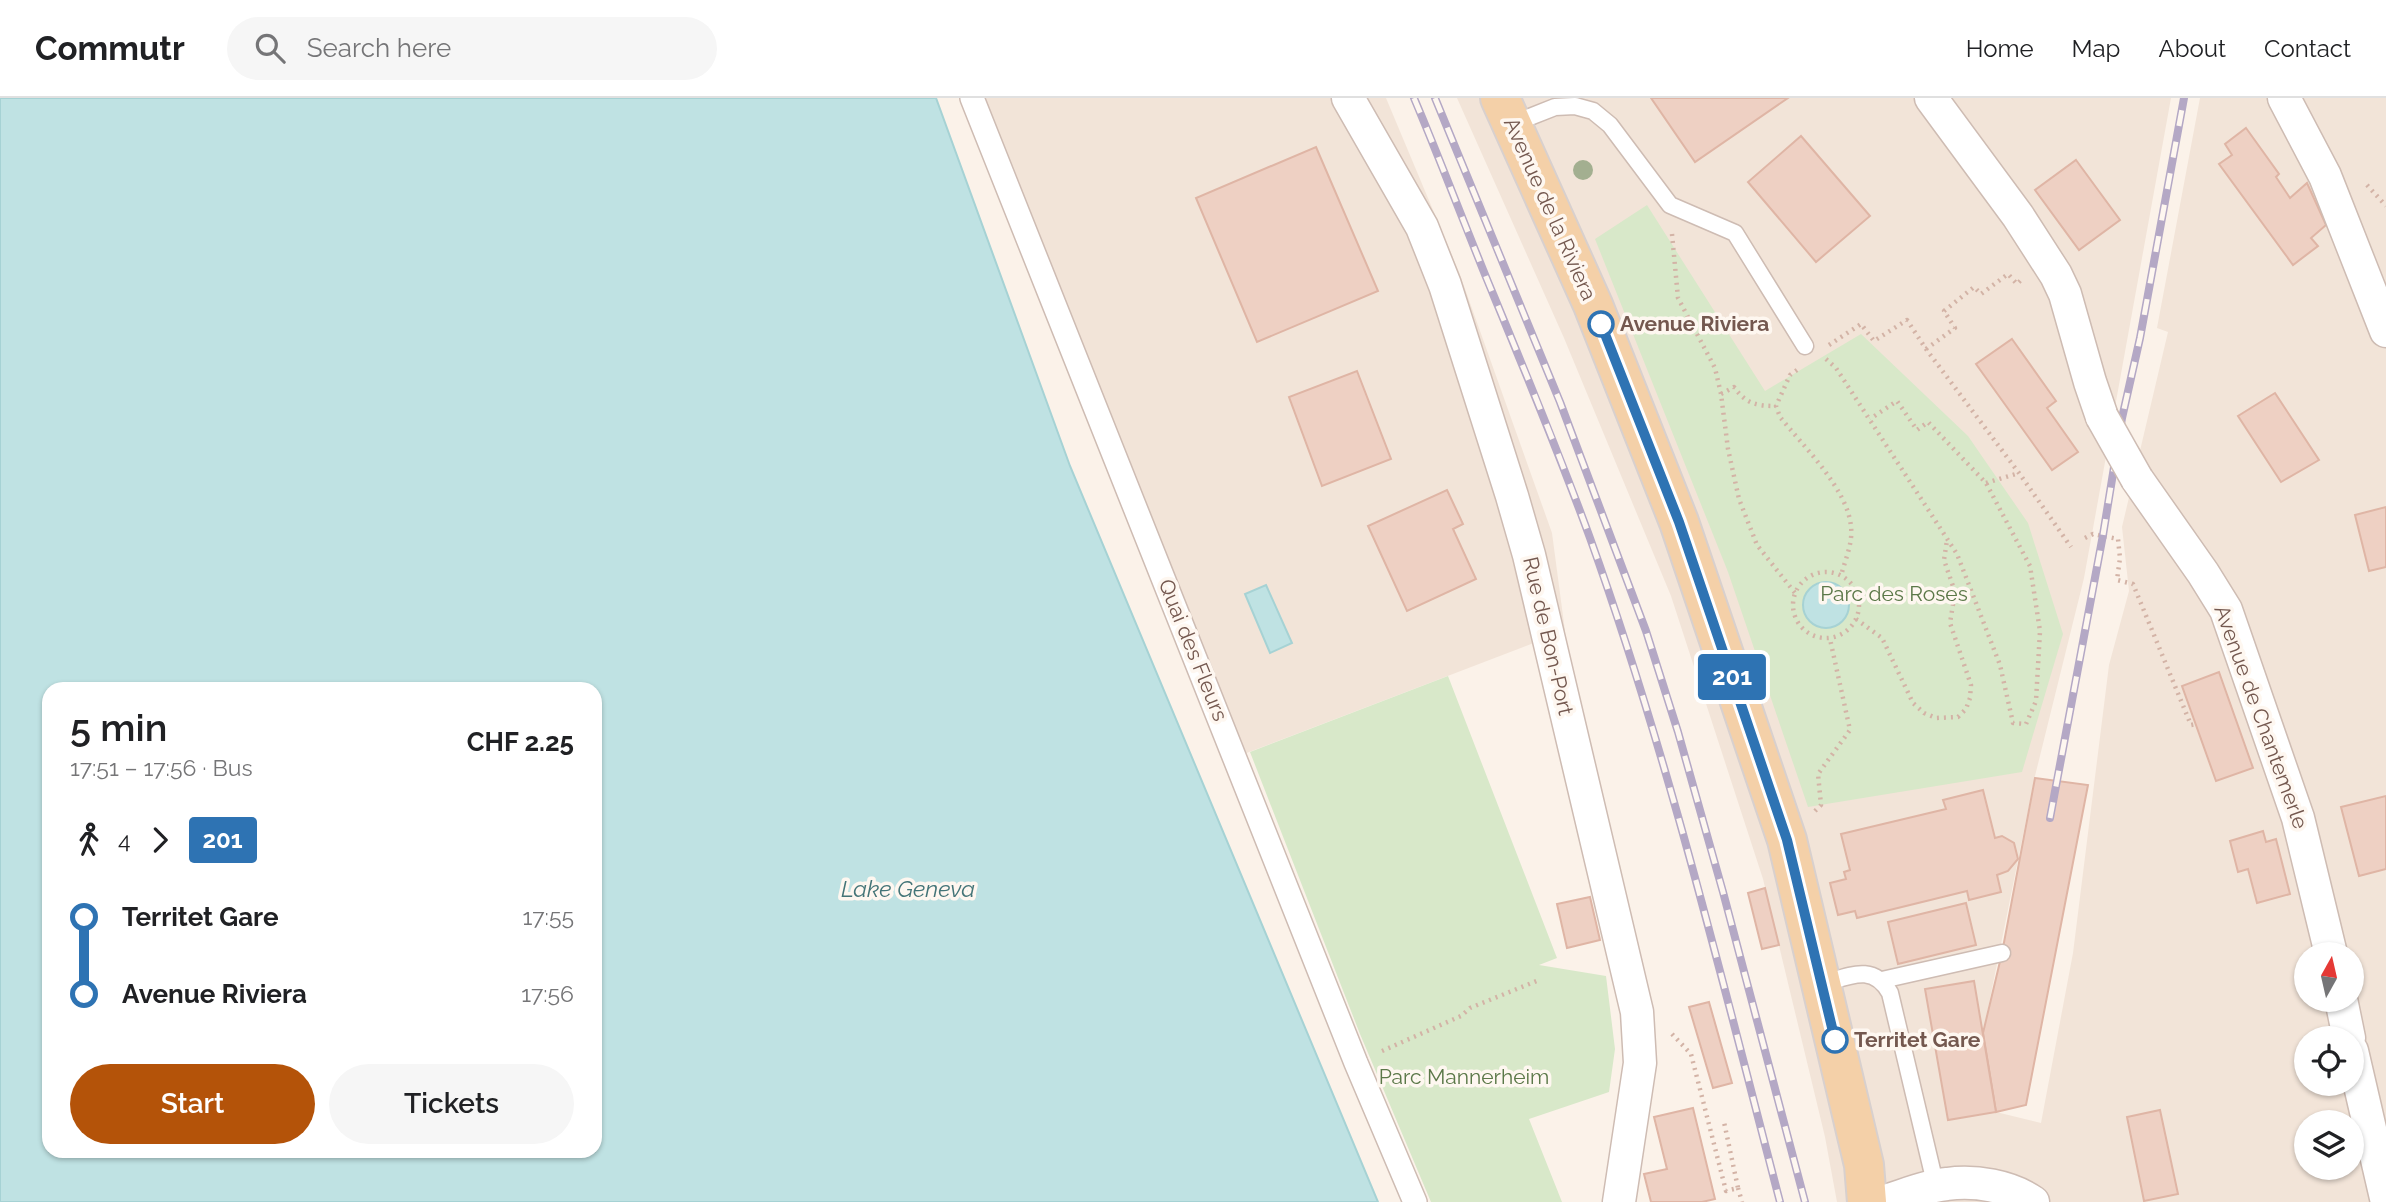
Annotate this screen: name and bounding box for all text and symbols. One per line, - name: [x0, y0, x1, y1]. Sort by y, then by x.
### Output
- search box: [227, 17, 717, 80]
- text: Commutr: [35, 29, 185, 68]
- icon: search: [251, 29, 289, 67]
- text: Search here: [307, 33, 451, 63]
- text: Home: [1966, 34, 2034, 63]
- text: Map: [2072, 34, 2120, 63]
- text: About: [2158, 34, 2226, 63]
- text: Contact: [2264, 34, 2351, 63]
- street label: Avenue de la Riviera: [1499, 114, 1602, 304]
- marker: Avenue Riviera: [1588, 311, 1614, 337]
- place label: Avenue Riviera: [1620, 311, 1769, 336]
- street label: Rue de Bon-Port: [1518, 554, 1579, 718]
- street label: Quai des Fleurs: [1154, 575, 1233, 724]
- park label: Parc des Roses: [1820, 581, 1968, 606]
- street label: Avenue de Chantemerle: [2209, 602, 2314, 832]
- line badge: 201: [1692, 654, 1772, 700]
- text: 201: [1712, 662, 1752, 691]
- text: 5 min: [70, 705, 167, 750]
- text: CHF 2.25: [467, 727, 574, 757]
- text: 17:51 – 17:56 · Bus: [70, 754, 253, 781]
- icon: walk: [70, 821, 108, 859]
- icon: forward: [141, 821, 179, 859]
- text: 201: [203, 825, 243, 854]
- text: 4: [118, 826, 131, 853]
- water label: Lake Geneva: [841, 875, 975, 902]
- text: Territet Gare: [122, 902, 279, 932]
- text: 17:55: [523, 903, 574, 930]
- north arrow: [2294, 942, 2364, 1012]
- map controls: [2294, 942, 2364, 1180]
- text: Avenue Riviera: [122, 979, 307, 1009]
- text: 17:56: [521, 980, 574, 1007]
- button: locate: [2294, 1026, 2364, 1096]
- marker: Territet Gare: [1822, 1027, 1848, 1053]
- place label: Territet Gare: [1854, 1027, 1981, 1052]
- button: Start: [70, 1064, 315, 1144]
- button: Tickets: [329, 1064, 574, 1144]
- park label: Parc Mannerheim: [1379, 1064, 1549, 1089]
- button: layers: [2294, 1110, 2364, 1180]

